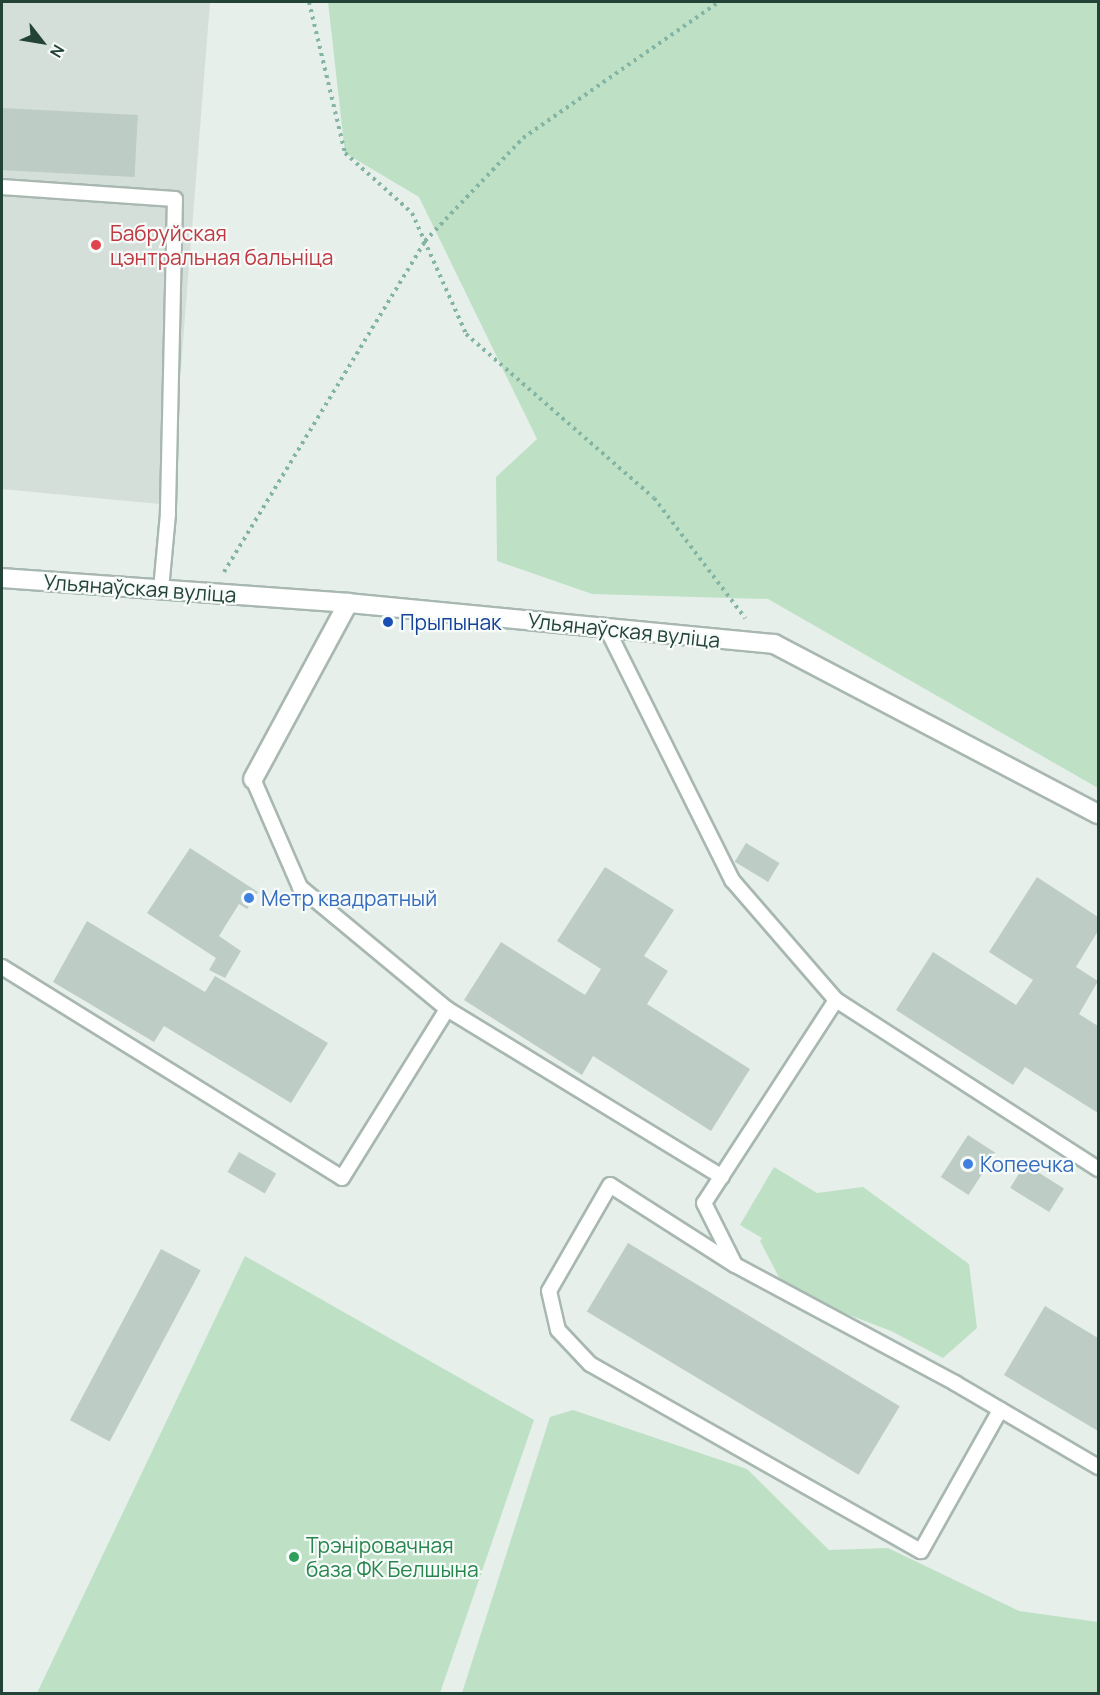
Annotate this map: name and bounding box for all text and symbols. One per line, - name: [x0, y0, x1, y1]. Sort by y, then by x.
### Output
- north arrow: [12, 12, 72, 72]
- text: N: [45, 41, 70, 62]
- place label: Бабруйская цэнтральная бальніца: [110, 220, 333, 270]
- marker: Бабруйская цэнтральная бальніца: [87, 236, 105, 254]
- street label: Ульянаўская вуліца: [43, 569, 237, 607]
- street label: Ульянаўская вуліца: [526, 607, 722, 653]
- place label: Прыпынак: [400, 609, 502, 635]
- marker: Прыпынак: [381, 615, 395, 629]
- place label: Метр квадратный: [261, 885, 437, 911]
- marker: Метр квадратный: [242, 891, 256, 905]
- place label: Копеечка: [980, 1151, 1074, 1177]
- marker: Копеечка: [961, 1157, 975, 1171]
- place label: Трэніровачная база ФК Белшына: [306, 1532, 479, 1582]
- marker: Трэніровачная база ФК Белшына: [287, 1550, 301, 1564]

